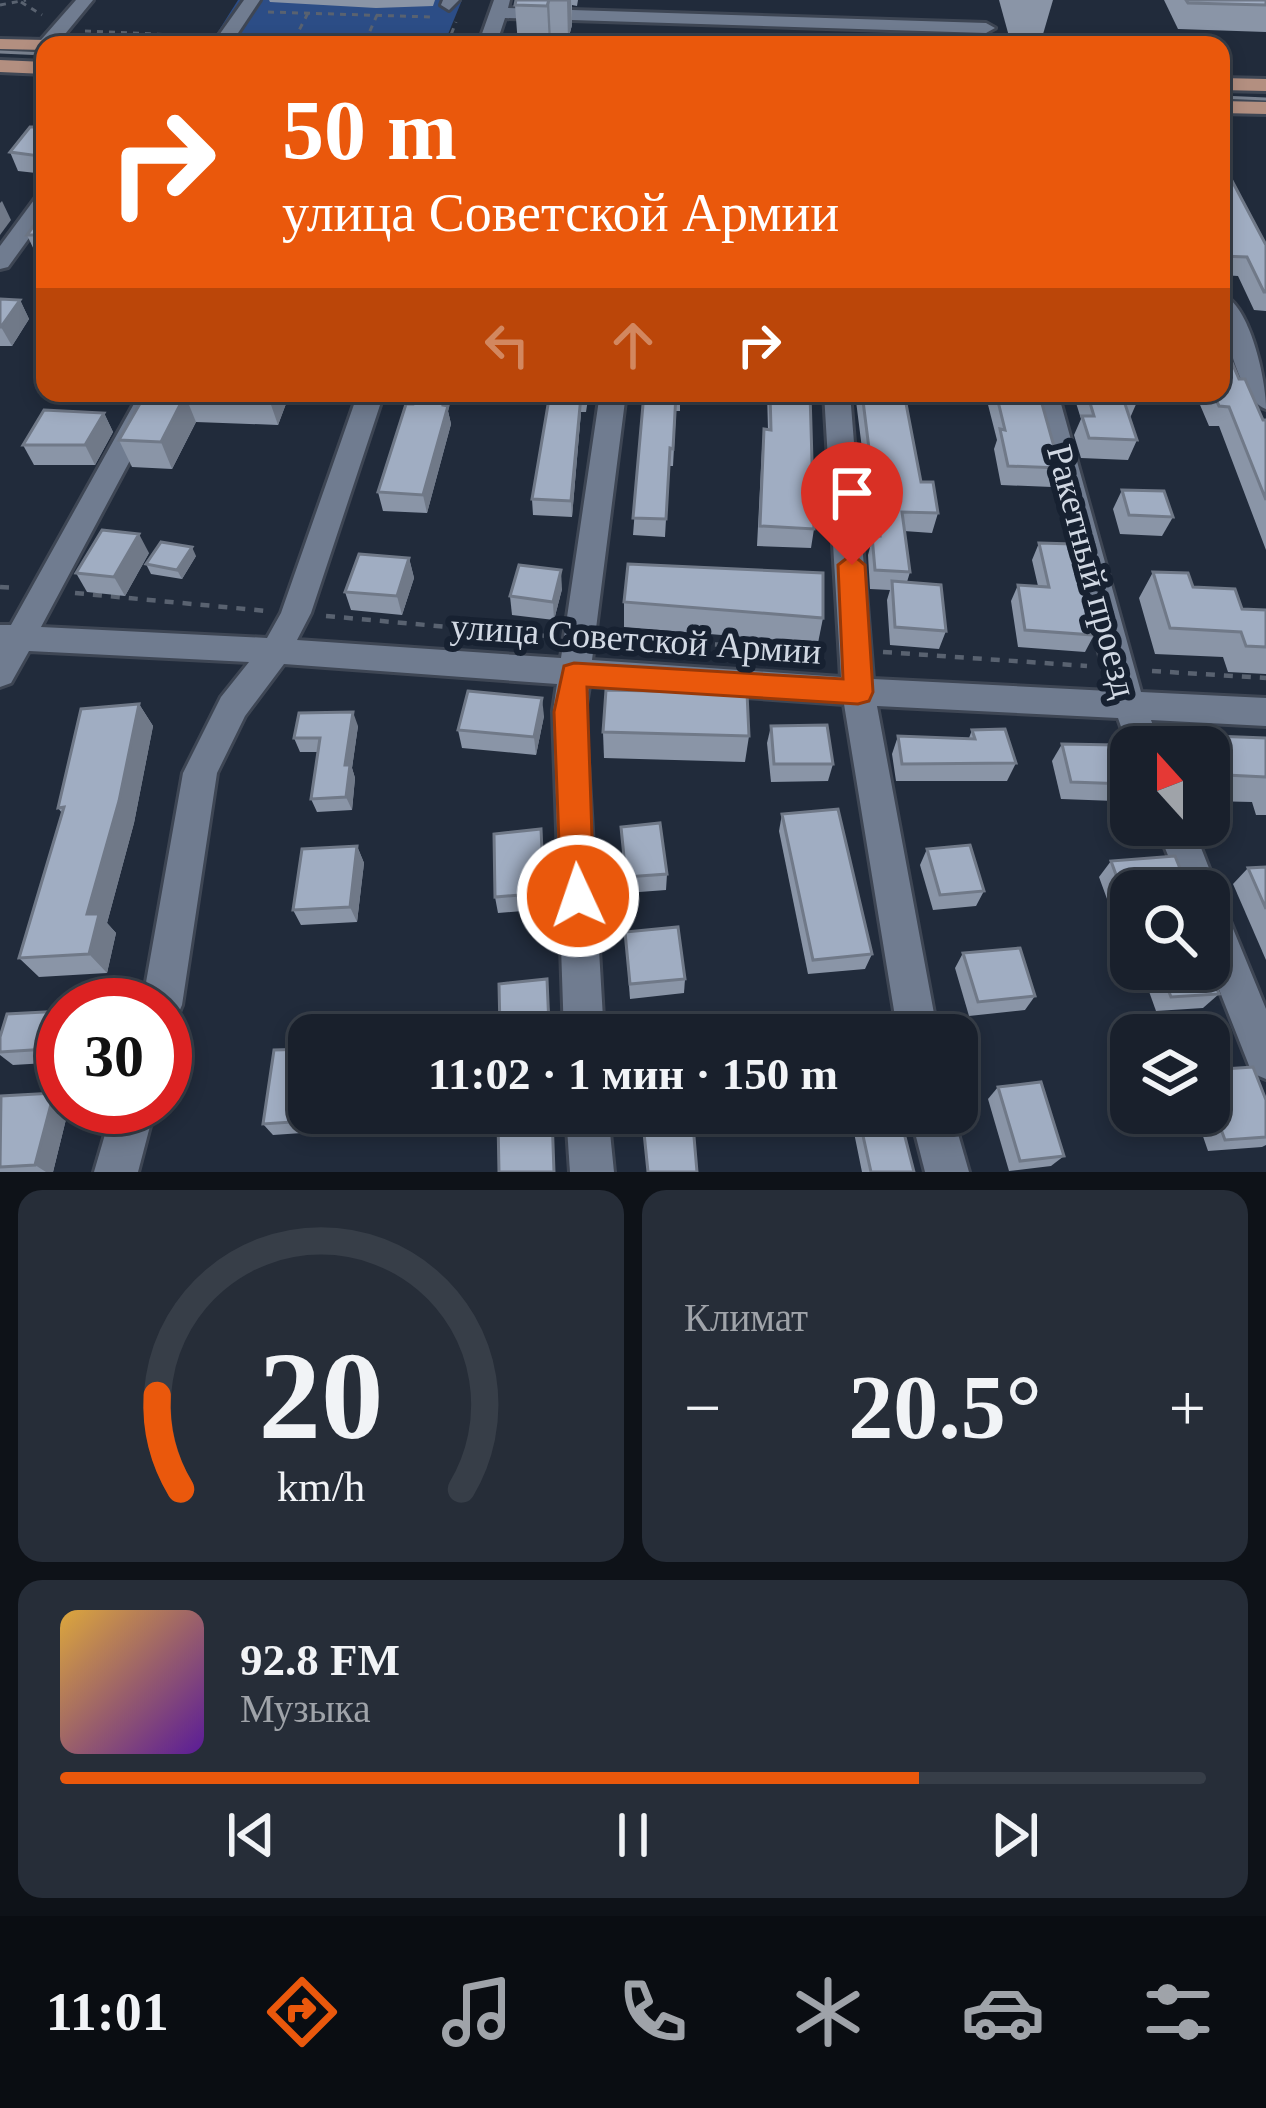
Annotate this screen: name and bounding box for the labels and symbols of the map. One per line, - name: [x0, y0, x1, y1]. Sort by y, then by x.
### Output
- street label: Ракетный проезд: [1039, 440, 1145, 702]
- pin: [801, 442, 903, 565]
- street label: улица Советской Армии: [449, 606, 823, 672]
- north arrow: [1110, 726, 1230, 846]
- position arrow: [515, 833, 641, 959]
- speed limit sign: 30: [36, 978, 192, 1134]

